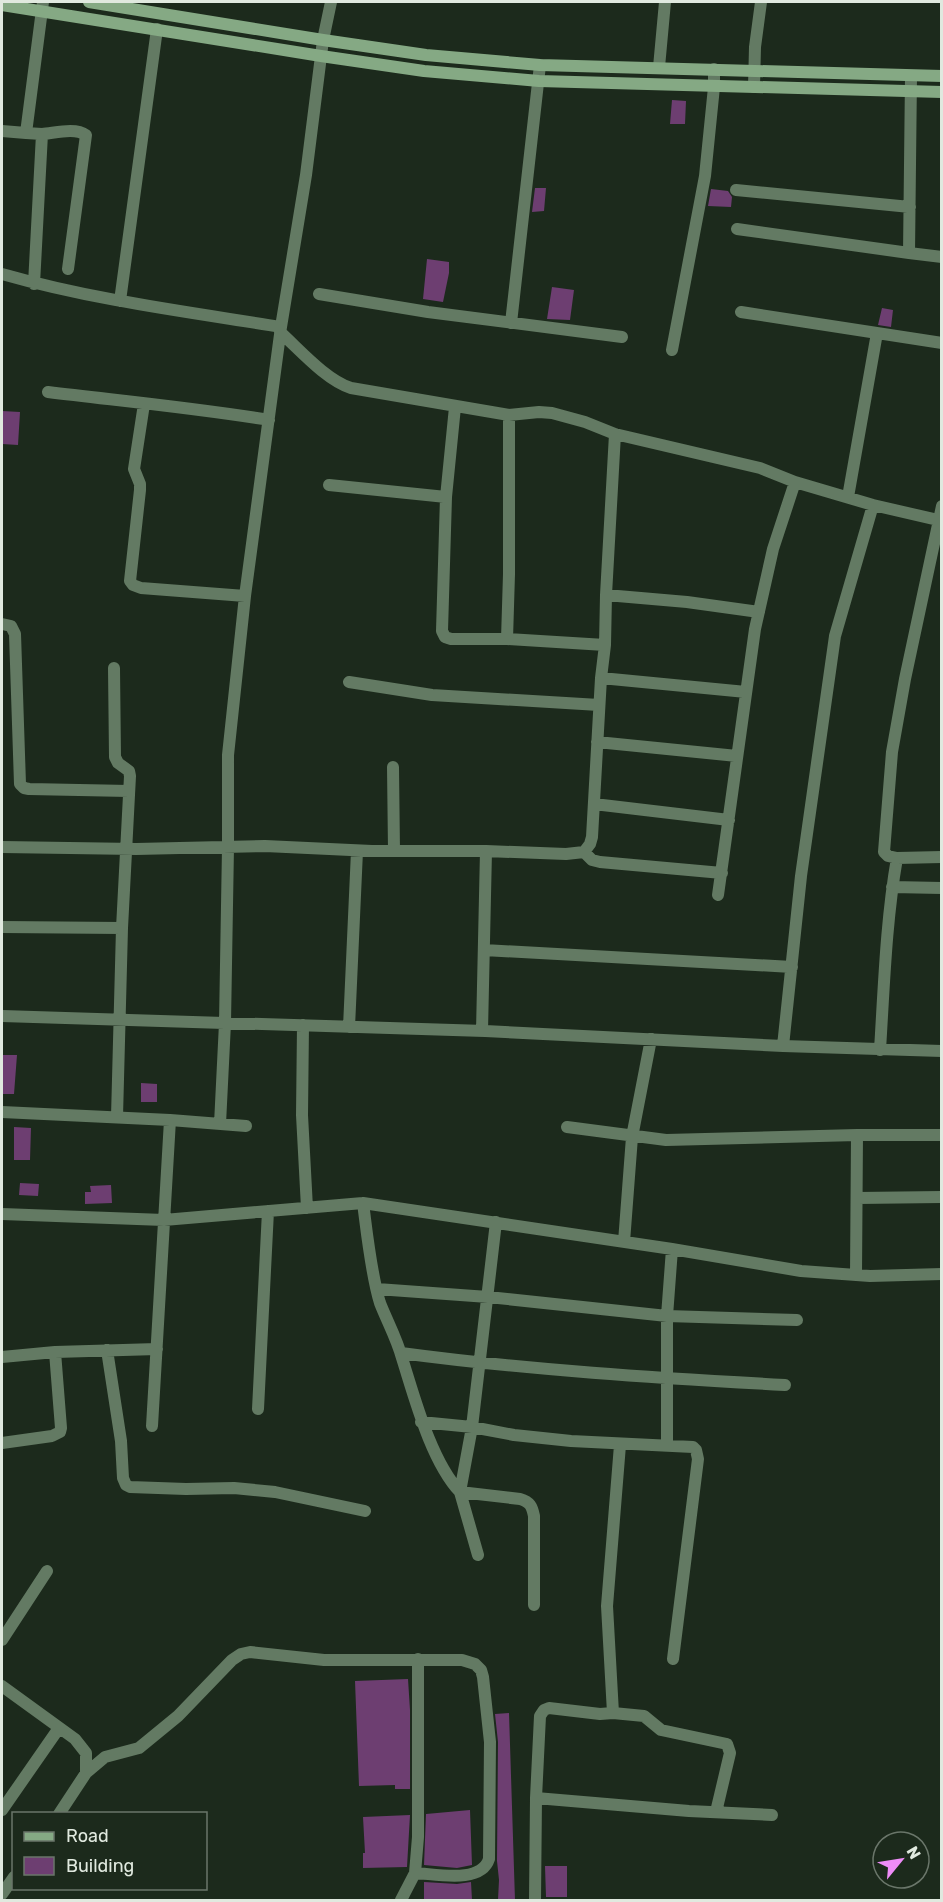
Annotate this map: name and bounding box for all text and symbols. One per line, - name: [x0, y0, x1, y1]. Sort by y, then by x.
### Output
- legend: [12, 1812, 207, 1890]
- text: Road: [66, 1825, 109, 1847]
- north arrow: [871, 1830, 931, 1890]
- text: N: [902, 1843, 925, 1862]
- text: Building: [66, 1855, 134, 1877]

